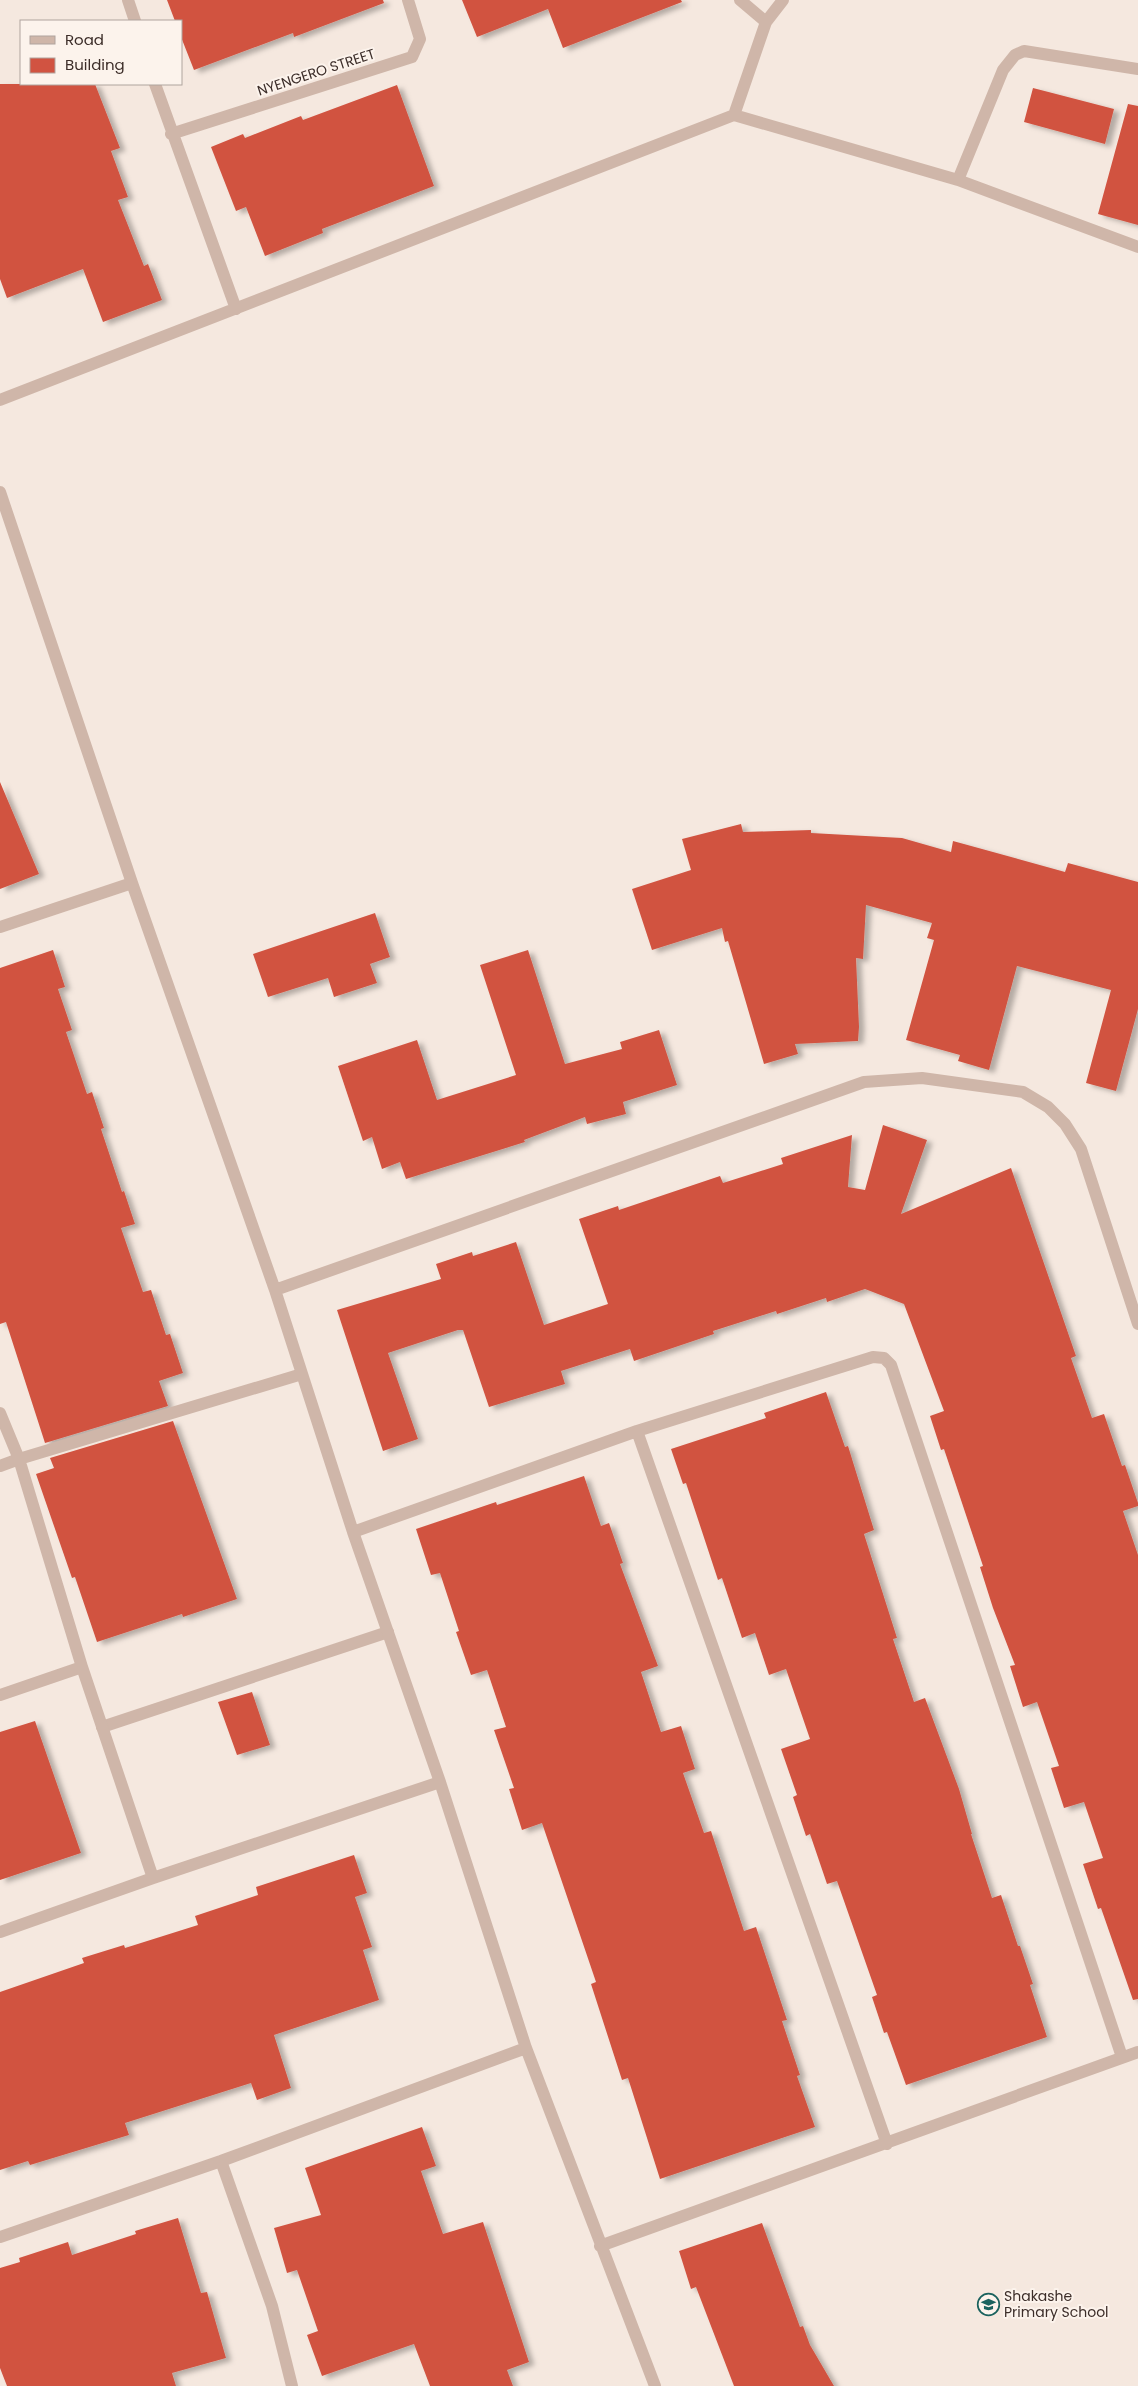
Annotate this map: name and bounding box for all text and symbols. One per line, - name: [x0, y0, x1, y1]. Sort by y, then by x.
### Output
- legend: [20, 20, 182, 85]
- text: Road: [65, 29, 104, 50]
- street label: NYENGERO STREET: [255, 43, 378, 100]
- text: Building: [65, 54, 125, 75]
- place label: Shakashe Primary School: [1004, 2286, 1109, 2322]
- school or university icon: Shakashe Primary School: [976, 2292, 1000, 2316]

